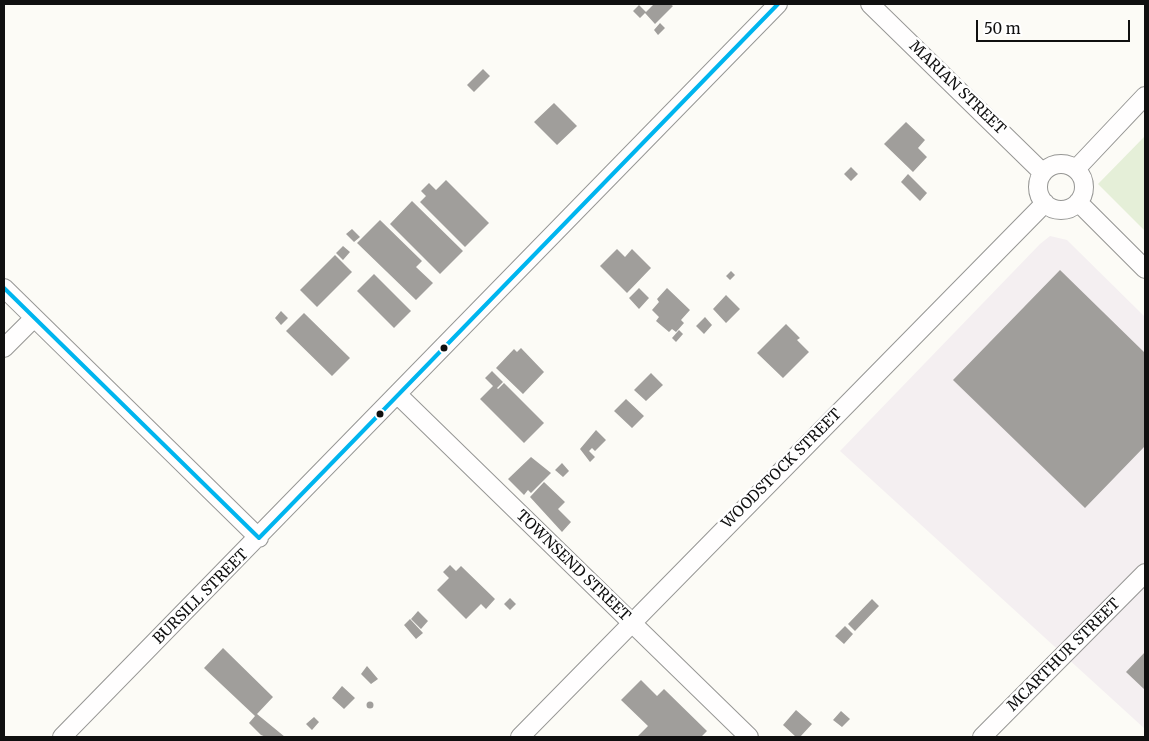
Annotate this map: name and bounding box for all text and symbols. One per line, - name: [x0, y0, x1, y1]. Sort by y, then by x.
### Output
- scale bar: [979, 10, 1133, 42]
- text: 50 m: [984, 19, 1021, 38]
- street label: MARIAN STREET: [905, 38, 1009, 138]
- unlabelled marker: [439, 343, 449, 353]
- street label: WOODSTOCK STREET: [718, 405, 846, 533]
- unlabelled marker: [375, 409, 385, 419]
- street label: TOWNSEND STREET: [512, 507, 634, 625]
- street label: BURSILL STREET: [150, 546, 252, 648]
- street label: MCARTHUR STREET: [1004, 595, 1124, 715]

